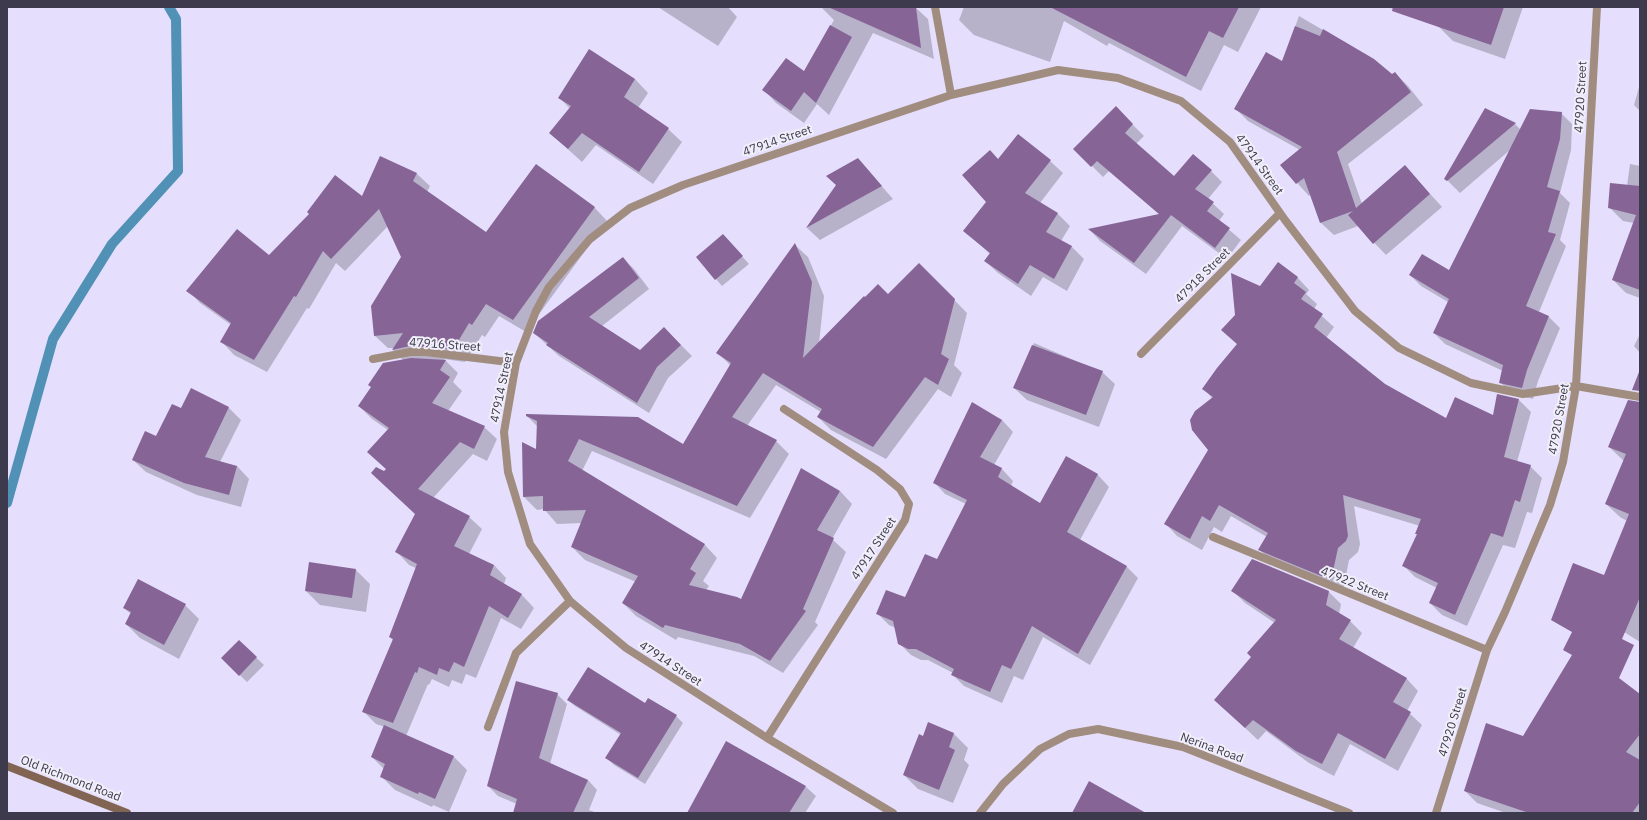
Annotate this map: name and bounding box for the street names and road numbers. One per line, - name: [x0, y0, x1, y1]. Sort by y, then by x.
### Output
- street label: 47920 Street: [1571, 61, 1589, 133]
- street label: 47914 Street: [741, 121, 813, 159]
- street label: 47914 Street: [1233, 131, 1287, 197]
- street label: 47918 Street: [1171, 244, 1233, 306]
- street label: 47916 Street: [409, 334, 481, 354]
- street label: 47914 Street: [486, 350, 516, 424]
- street label: 47920 Street: [1544, 382, 1572, 456]
- street label: 47917 Street: [847, 514, 899, 582]
- street label: 47922 Street: [1319, 563, 1391, 603]
- street label: 47914 Street: [637, 637, 705, 689]
- street label: 47920 Street: [1434, 685, 1470, 759]
- street label: Nerina Road: [1178, 729, 1246, 765]
- street label: Old Richmond Road: [19, 752, 123, 804]

